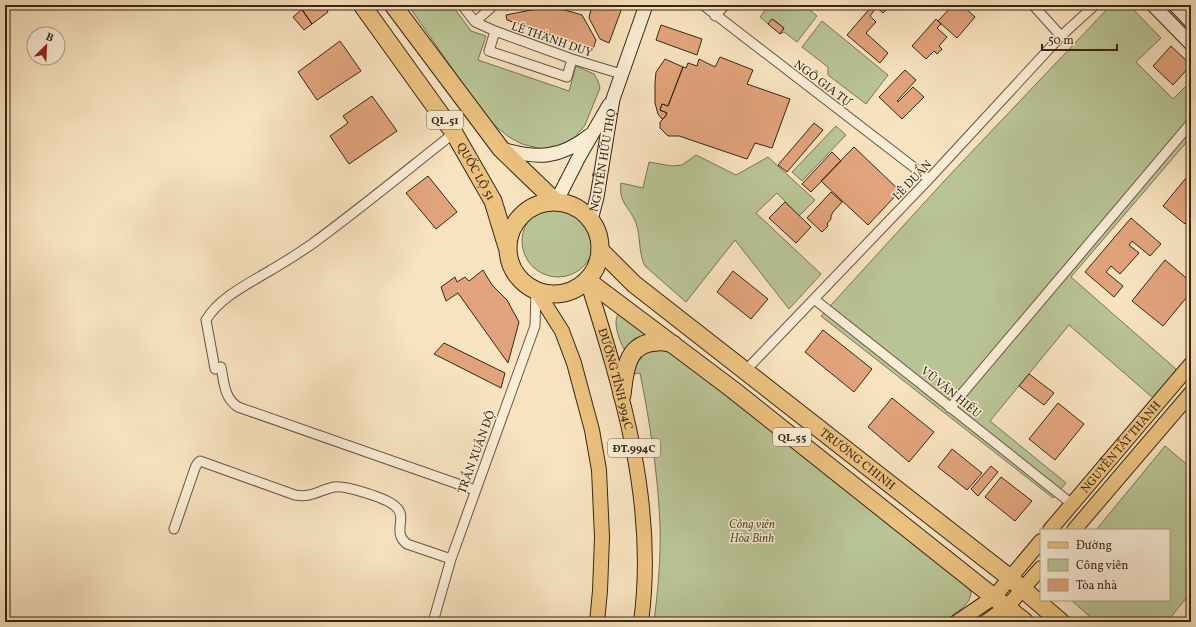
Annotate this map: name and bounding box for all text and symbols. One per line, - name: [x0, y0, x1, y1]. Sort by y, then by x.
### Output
- street label: LÊ THÀNH DUY: [509, 18, 595, 61]
- north arrow: [26, 26, 66, 66]
- scale bar: [1042, 26, 1117, 52]
- text: B: [43, 30, 56, 47]
- text: 50 m: [1048, 33, 1074, 49]
- street label: NGÔ GIA TỰ: [790, 56, 855, 111]
- street label: NGUYỄN HỮU THỌ: [586, 107, 620, 214]
- road number: QL.51: [427, 111, 463, 129]
- street label: QUỐC LỘ 51: [452, 140, 498, 204]
- street label: LÊ DUẨN: [887, 155, 936, 204]
- street label: ĐƯỜNG TỈNH 994C: [593, 326, 636, 432]
- street label: VŨ VĂN HIẾU: [917, 362, 985, 422]
- street label: NGUYỄN TẤT THÀNH: [1078, 398, 1165, 497]
- street label: TRẦN XUÂN ĐỘ: [453, 408, 500, 496]
- street label: TRƯỜNG CHINH: [816, 425, 898, 494]
- road number: QL.55: [773, 428, 811, 446]
- road number: ĐT.994C: [608, 439, 660, 457]
- park label: Công viên Hòa Bình: [729, 517, 775, 547]
- legend: [1040, 529, 1170, 601]
- text: Đường: [1076, 538, 1112, 554]
- text: Công viên: [1076, 558, 1128, 574]
- text: Tòa nhà: [1076, 578, 1117, 594]

